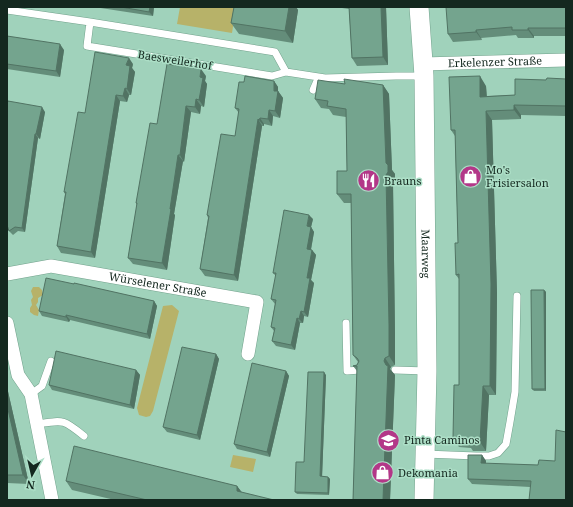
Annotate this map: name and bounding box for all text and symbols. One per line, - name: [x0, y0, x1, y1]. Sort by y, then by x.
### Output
- street label: Baesweilerhof: [137, 46, 214, 73]
- street label: Erkelenzer Straße: [448, 53, 542, 70]
- place label: Mo's Frisiersalon: [486, 162, 549, 190]
- shop icon: Mo's Frisiersalon: [457, 163, 483, 189]
- restaurant icon: Brauns: [356, 168, 382, 194]
- place label: Brauns: [384, 173, 421, 188]
- street label: Maarweg: [419, 229, 434, 279]
- street label: Würselener Straße: [108, 268, 208, 300]
- school or university icon: Pinta Caminos: [375, 427, 401, 453]
- place label: Pinta Caminos: [404, 432, 479, 447]
- north arrow: [12, 455, 52, 495]
- shop icon: Dekomania: [370, 460, 396, 486]
- place label: Dekomania: [398, 465, 458, 480]
- text: N: [25, 477, 36, 493]

